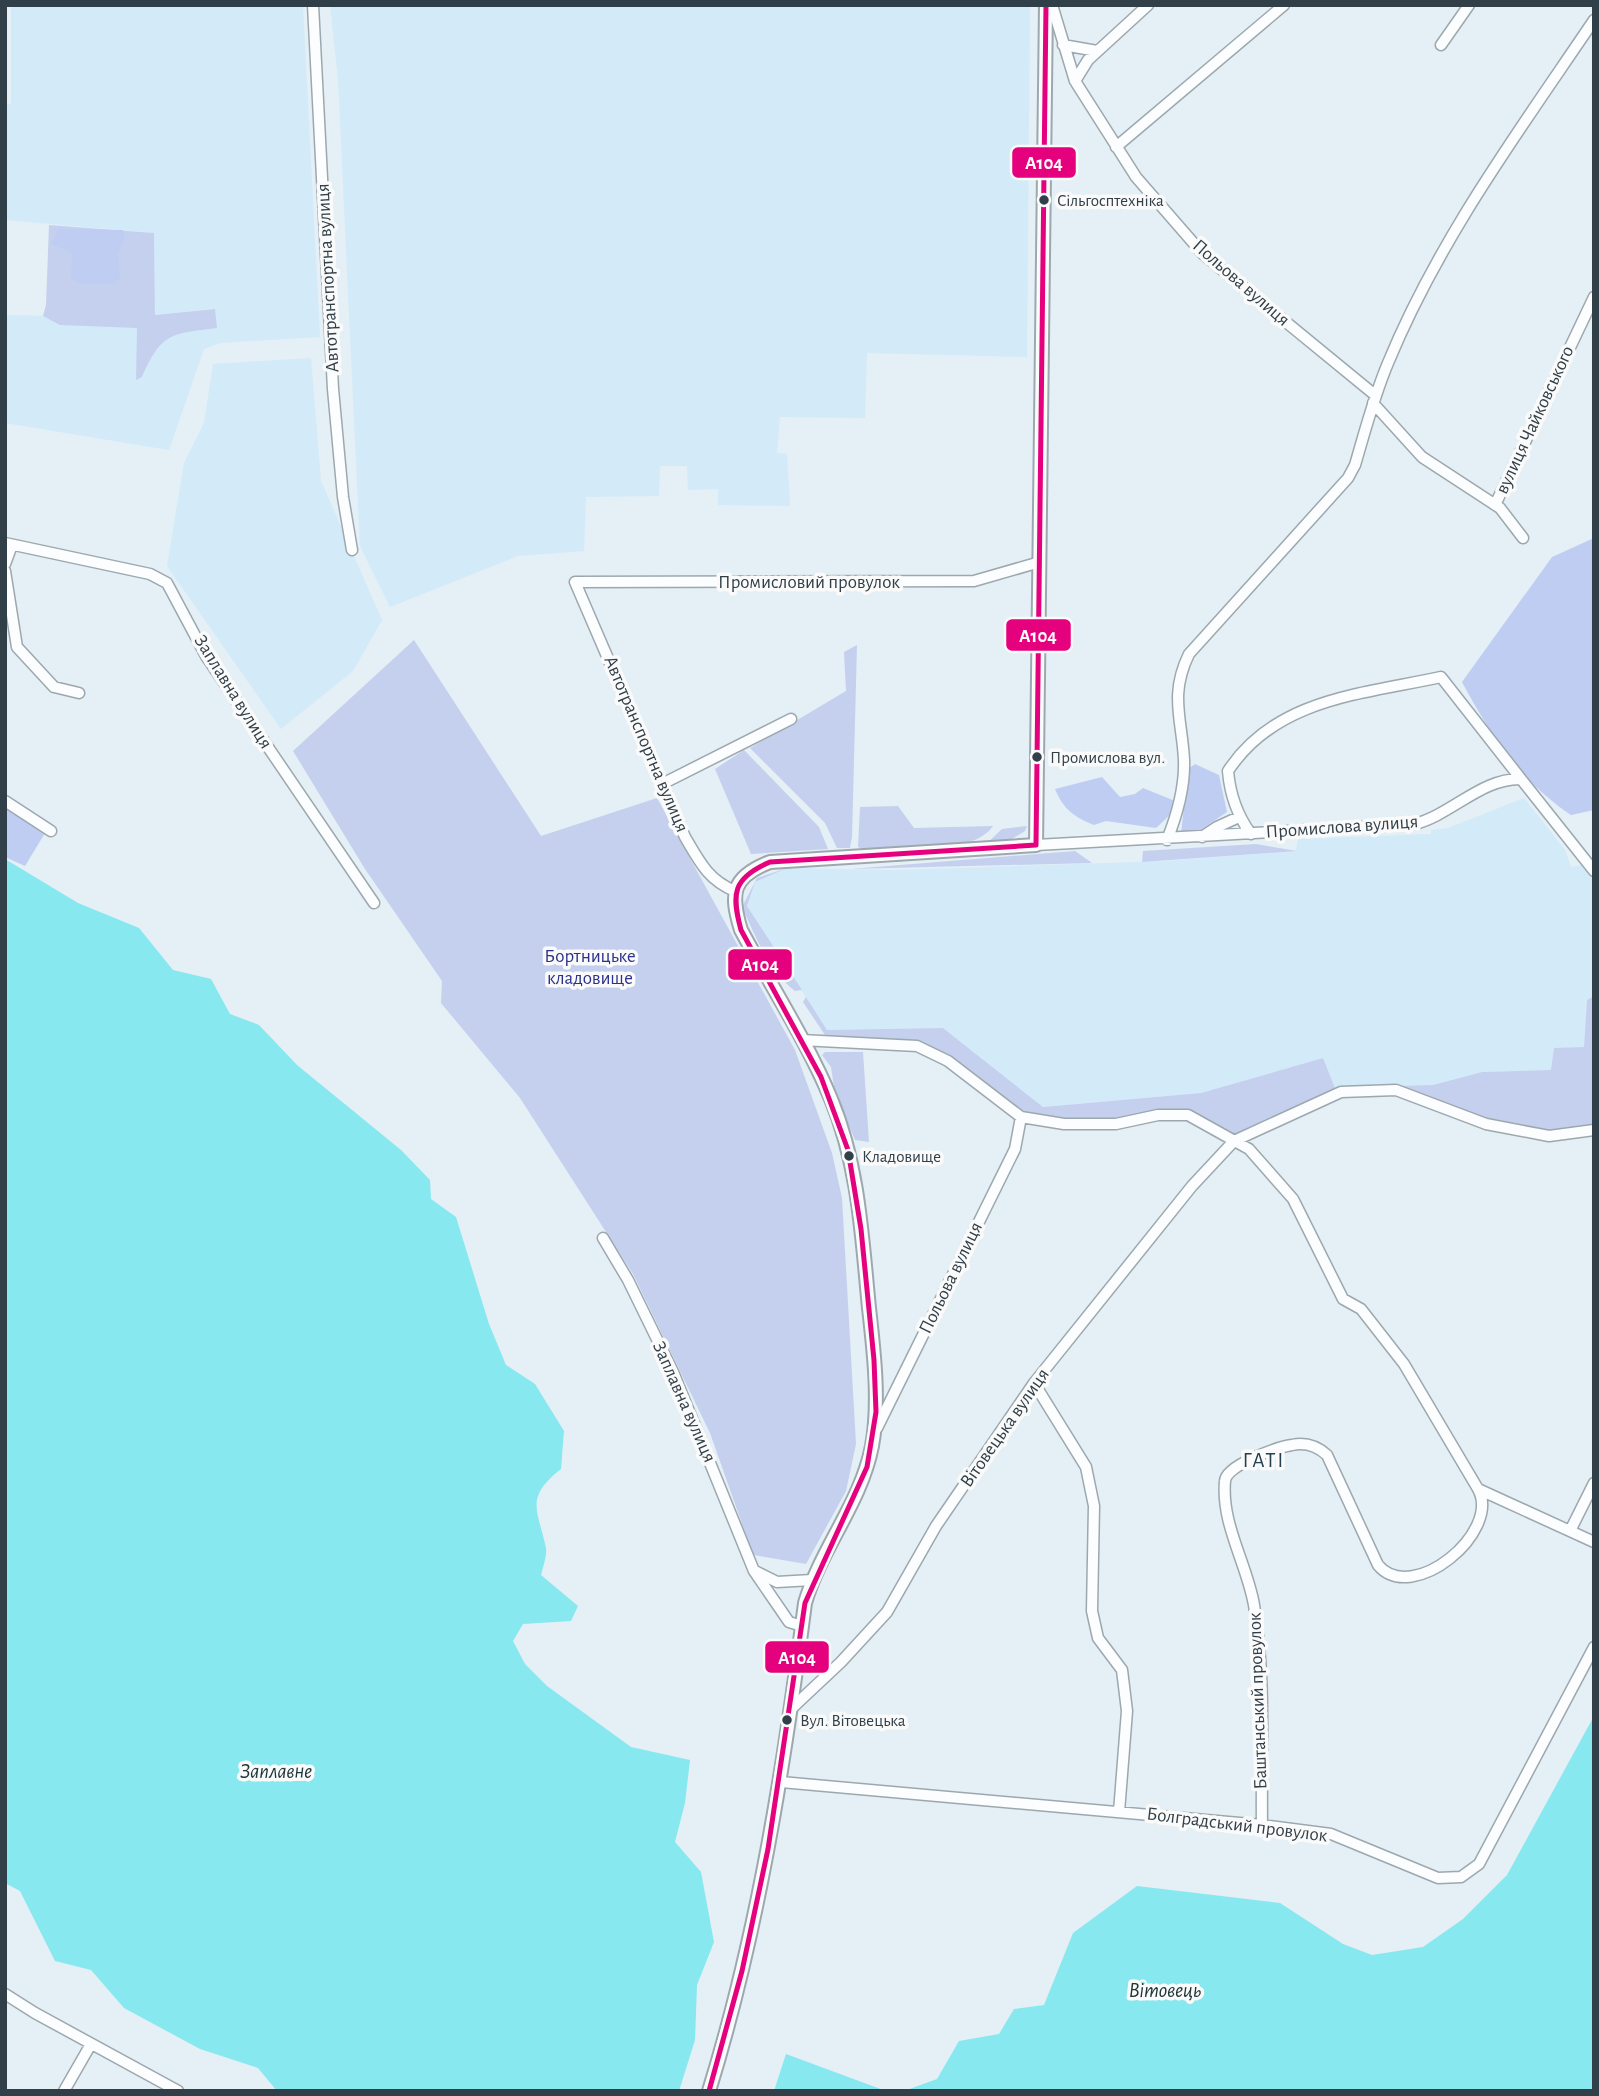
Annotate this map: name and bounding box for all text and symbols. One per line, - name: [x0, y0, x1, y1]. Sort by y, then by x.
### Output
- line badge: А104: [1011, 146, 1077, 179]
- text: А104: [1025, 154, 1063, 173]
- street label: Автотранспортна вулиця: [314, 183, 342, 373]
- place label: Сільгосптехніка: [1057, 192, 1164, 209]
- marker: Сільгосптехніка: [1037, 193, 1051, 207]
- street label: Польова вулиця: [1189, 236, 1293, 330]
- street label: вулиця Чайковського: [1492, 343, 1578, 497]
- street label: Промисловий провулок: [718, 573, 900, 592]
- line badge: А104: [1005, 618, 1072, 652]
- text: А104: [1019, 627, 1057, 646]
- street label: Заплавна вулиця: [190, 632, 276, 752]
- street label: Автотранспортна вулиця: [600, 653, 692, 835]
- place label: Промислова вул.: [1050, 749, 1165, 767]
- marker: Промислова вул.: [1030, 750, 1044, 764]
- street label: Промислова вулиця: [1265, 812, 1419, 842]
- park label: Бортницьке кладовище: [544, 947, 636, 988]
- line badge: А104: [727, 948, 793, 981]
- text: А104: [741, 956, 779, 975]
- place label: Кладовище: [862, 1148, 941, 1165]
- marker: Кладовище: [842, 1149, 856, 1163]
- street label: Польова вулиця: [916, 1219, 986, 1337]
- street label: Заплавна вулиця: [649, 1339, 719, 1465]
- street label: Вітовецька вулиця: [957, 1365, 1053, 1491]
- district label: ГАТІ: [1242, 1450, 1286, 1471]
- street label: Баштанський провулок: [1245, 1612, 1271, 1790]
- line badge: А104: [764, 1640, 830, 1674]
- text: А104: [778, 1649, 816, 1668]
- place label: Вул. Вітовецька: [800, 1712, 906, 1730]
- marker: Вул. Вітовецька: [780, 1713, 794, 1727]
- water label: Заплавне: [240, 1761, 312, 1782]
- street label: Болградський провулок: [1146, 1804, 1329, 1846]
- water label: Вітовець: [1129, 1980, 1201, 2001]

